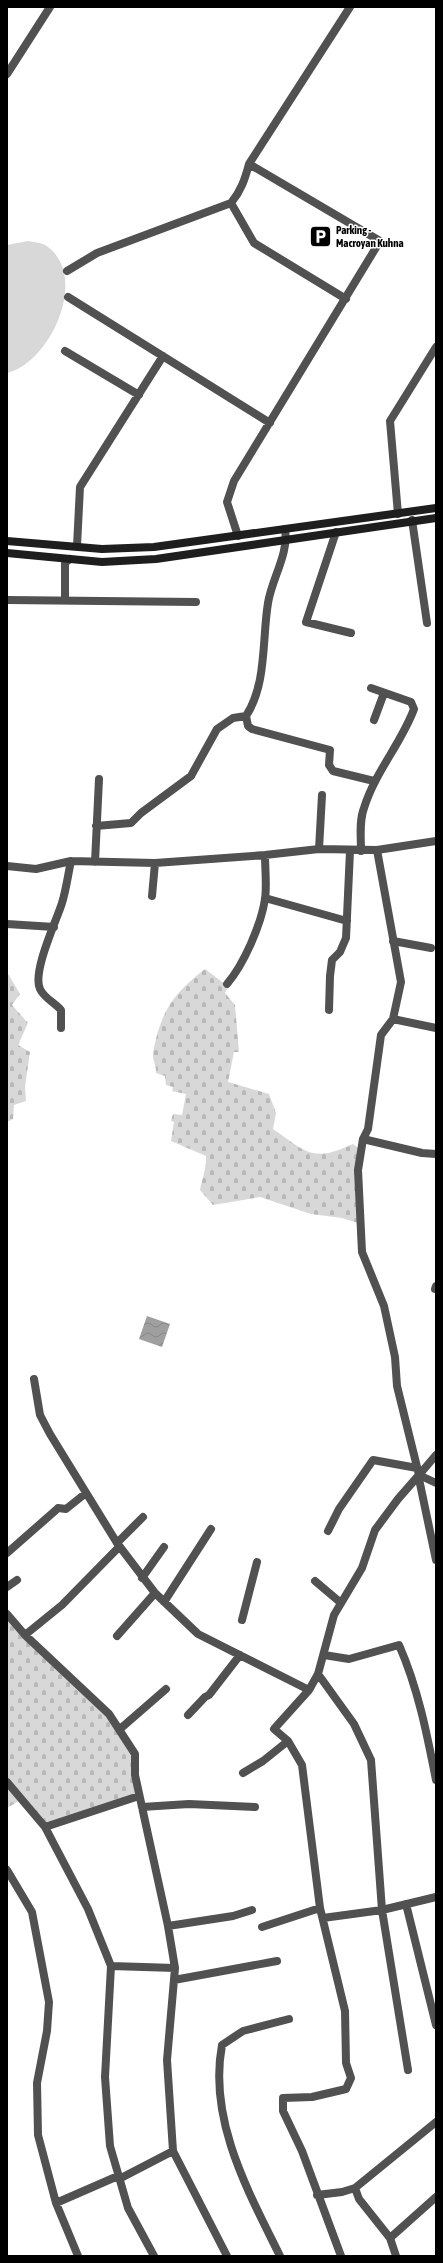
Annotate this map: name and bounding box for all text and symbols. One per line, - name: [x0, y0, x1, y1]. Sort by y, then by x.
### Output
- parking icon: Parking - Macroyan Kuhna: [307, 223, 333, 249]
- place label: Parking - Macroyan Kuhna: [336, 224, 404, 249]

